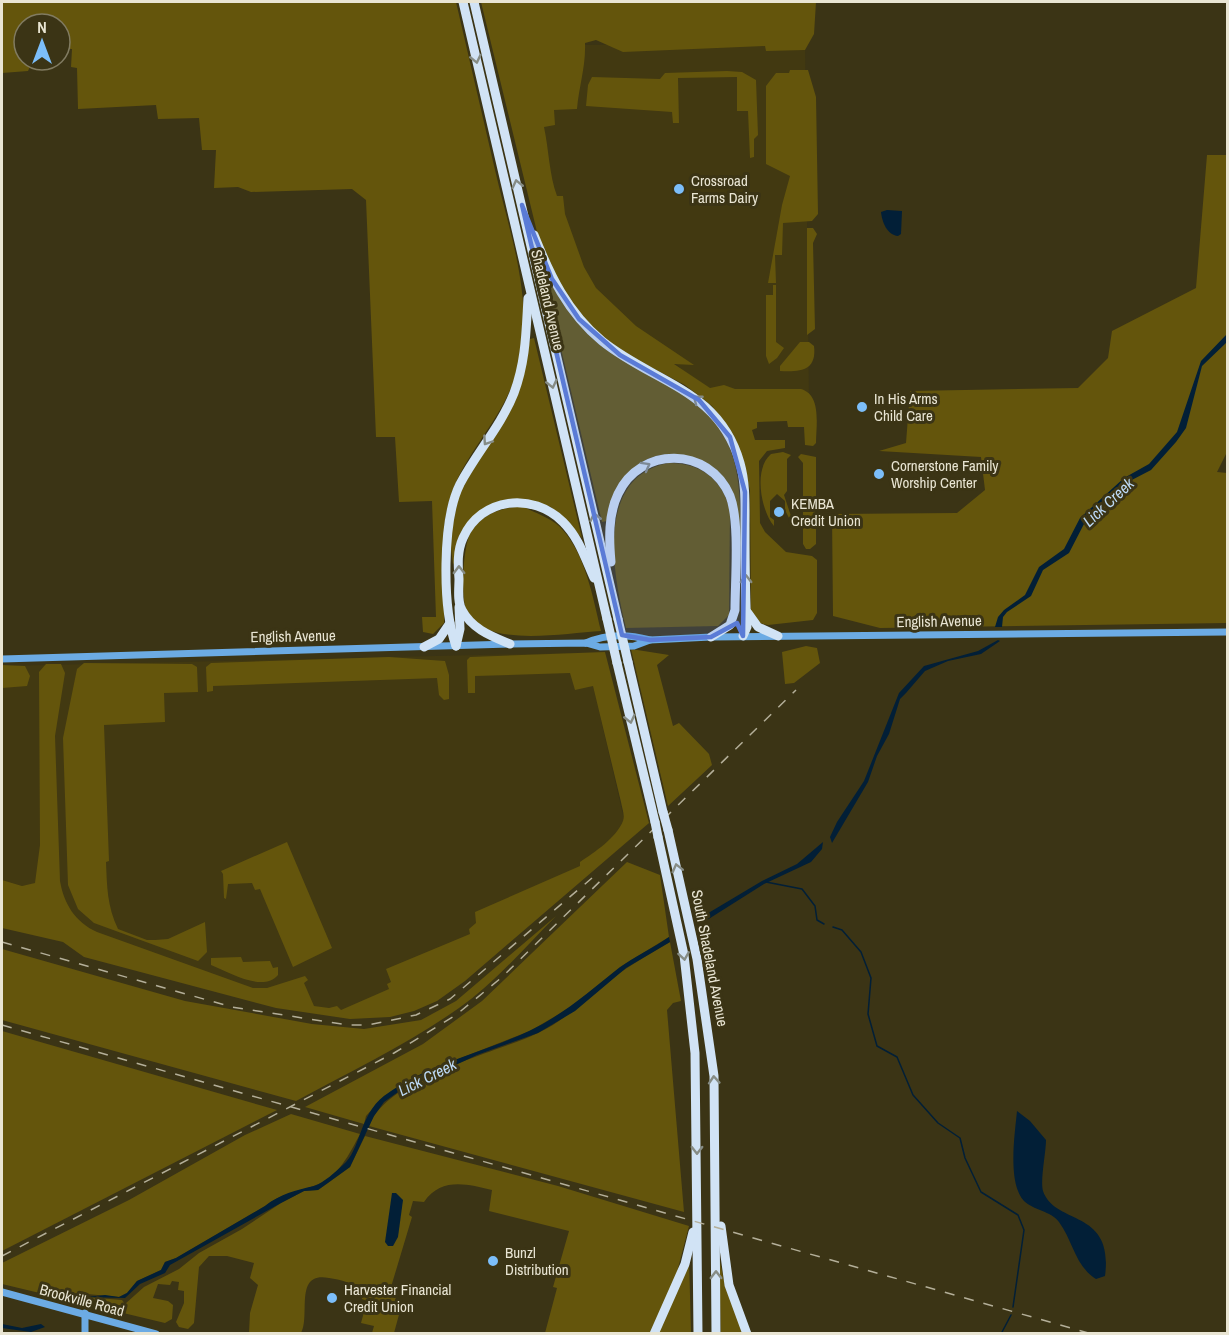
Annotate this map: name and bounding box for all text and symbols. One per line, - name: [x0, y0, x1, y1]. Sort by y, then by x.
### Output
- north arrow: [12, 12, 72, 72]
- text: N: [37, 16, 47, 38]
- one-way arrow: [469, 53, 482, 63]
- place label: Crossroad Farms Dairy: [691, 170, 759, 208]
- one-way arrow: [512, 179, 525, 189]
- marker: Crossroad Farms Dairy: [672, 182, 686, 196]
- street label: Shadeland Avenue: [526, 247, 570, 353]
- one-way arrow: [545, 379, 558, 389]
- place label: In His Arms Child Care: [874, 388, 938, 426]
- one-way arrow: [692, 395, 703, 406]
- marker: In His Arms Child Care: [855, 400, 869, 414]
- one-way arrow: [483, 435, 495, 445]
- place label: Cornerstone Family Worship Center: [891, 455, 999, 493]
- one-way arrow: [639, 462, 650, 473]
- marker: Cornerstone Family Worship Center: [872, 467, 886, 481]
- water label: Lick Creek: [1078, 472, 1139, 531]
- place label: KEMBA Credit Union: [791, 493, 861, 531]
- marker: KEMBA Credit Union: [772, 505, 786, 519]
- one-way arrow: [590, 512, 603, 522]
- one-way arrow: [452, 566, 465, 575]
- one-way arrow: [740, 574, 752, 583]
- street label: English Avenue: [896, 610, 982, 632]
- street label: English Avenue: [250, 625, 336, 647]
- one-way arrow: [623, 714, 636, 724]
- one-way arrow: [671, 863, 684, 873]
- street label: South Shadeland Avenue: [686, 888, 734, 1028]
- one-way arrow: [677, 951, 689, 960]
- water label: Lick Creek: [394, 1053, 460, 1101]
- one-way arrow: [708, 1076, 721, 1085]
- one-way arrow: [691, 1145, 703, 1154]
- place label: Bunzl Distribution: [505, 1242, 569, 1280]
- marker: Bunzl Distribution: [486, 1254, 500, 1268]
- one-way arrow: [710, 1271, 722, 1280]
- street label: Brookville Road: [37, 1279, 127, 1321]
- place label: Harvester Financial Credit Union: [344, 1279, 451, 1317]
- marker: Harvester Financial Credit Union: [325, 1291, 339, 1305]

